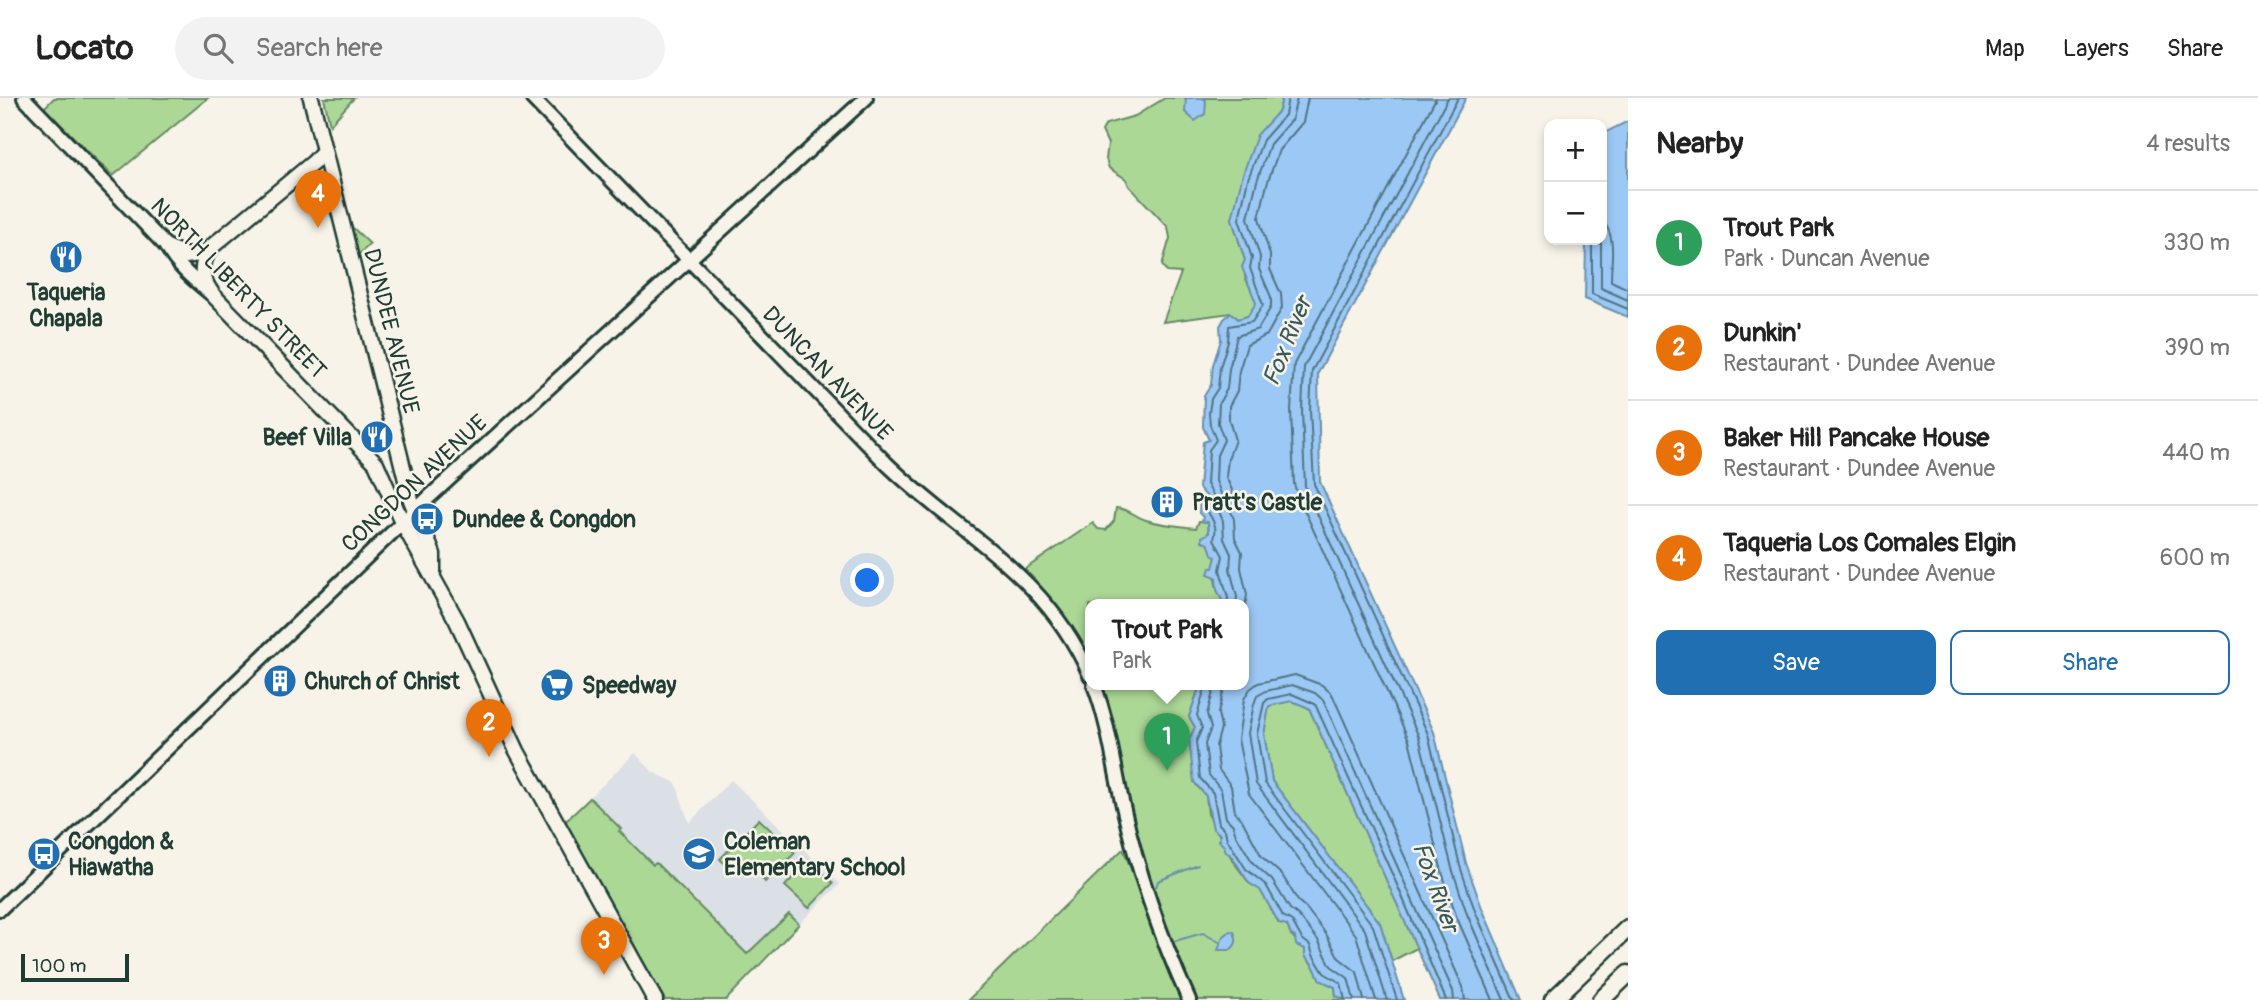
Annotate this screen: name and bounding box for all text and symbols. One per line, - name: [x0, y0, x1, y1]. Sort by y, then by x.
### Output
- search box: [175, 17, 665, 80]
- text: Locato: [35, 28, 133, 69]
- icon: search: [199, 29, 237, 67]
- text: Search here: [255, 32, 382, 64]
- text: Map: [1985, 34, 2025, 63]
- text: Layers: [2063, 34, 2129, 63]
- text: Share: [2167, 34, 2223, 63]
- map controls: [1544, 119, 1607, 245]
- button: +: [1544, 119, 1607, 182]
- text: Nearby: [1656, 125, 1743, 162]
- text: 4 results: [2146, 129, 2230, 158]
- pin: 4: [295, 170, 341, 228]
- button: −: [1544, 182, 1607, 245]
- street label: NORTH LIBERTY STREET: [145, 192, 333, 385]
- text: Trout Park: [1723, 212, 1834, 244]
- text: 1: [1675, 228, 1684, 257]
- text: 330 m: [2163, 228, 2230, 257]
- restaurant icon: Taqueria Chapala: [47, 238, 85, 276]
- text: Park · Duncan Avenue: [1723, 244, 1930, 273]
- street label: DUNDEE AVENUE: [357, 245, 426, 417]
- place label: Taqueria Chapala: [26, 278, 106, 333]
- water label: Fox River: [1257, 289, 1320, 390]
- street label: DUNCAN AVENUE: [756, 300, 899, 447]
- text: Dunkin': [1723, 317, 1802, 349]
- text: 2: [1673, 333, 1685, 362]
- text: 390 m: [2164, 333, 2230, 362]
- text: Restaurant · Dundee Avenue: [1723, 349, 1995, 378]
- street label: CONGDON AVENUE: [335, 408, 493, 558]
- restaurant icon: Beef Villa: [358, 418, 396, 456]
- text: Baker Hill Pancake House: [1723, 422, 1989, 454]
- place label: Beef Villa: [262, 423, 352, 452]
- text: 3: [1673, 438, 1685, 467]
- text: 440 m: [2162, 438, 2230, 467]
- text: Restaurant · Dundee Avenue: [1723, 454, 1995, 483]
- building icon: Pratt's Castle: [1148, 483, 1186, 521]
- place label: Pratt's Castle: [1192, 488, 1323, 517]
- bus stop icon: Dundee & Congdon: [408, 500, 446, 538]
- place label: Dundee & Congdon: [452, 505, 636, 534]
- text: Taqueria Los Comales Elgin: [1723, 527, 2016, 559]
- text: 4: [1672, 543, 1686, 572]
- text: 600 m: [2160, 543, 2230, 572]
- text: Restaurant · Dundee Avenue: [1723, 559, 1995, 588]
- your location: [850, 563, 884, 597]
- popup: [1085, 599, 1249, 690]
- text: Trout Park: [1111, 614, 1223, 646]
- button: Save: [1656, 630, 1936, 695]
- button: Share: [1950, 630, 2230, 695]
- text: Park: [1111, 646, 1152, 675]
- building icon: Church of Christ: [261, 662, 299, 700]
- supermarket icon: Speedway: [538, 666, 576, 704]
- place label: Church of Christ: [304, 667, 460, 696]
- place label: Speedway: [582, 671, 676, 700]
- pin: 2: [466, 699, 512, 757]
- pin: 1: [1144, 713, 1190, 771]
- place label: Congdon & Hiawatha: [68, 827, 174, 882]
- place label: Coleman Elementary School: [724, 827, 906, 882]
- bus stop icon: Congdon & Hiawatha: [25, 835, 63, 873]
- school or university icon: Coleman Elementary School: [680, 835, 718, 873]
- water label: Fox River: [1406, 838, 1466, 939]
- pin: 3: [581, 917, 627, 975]
- scale bar: [21, 951, 130, 983]
- text: 100 m: [32, 954, 86, 978]

